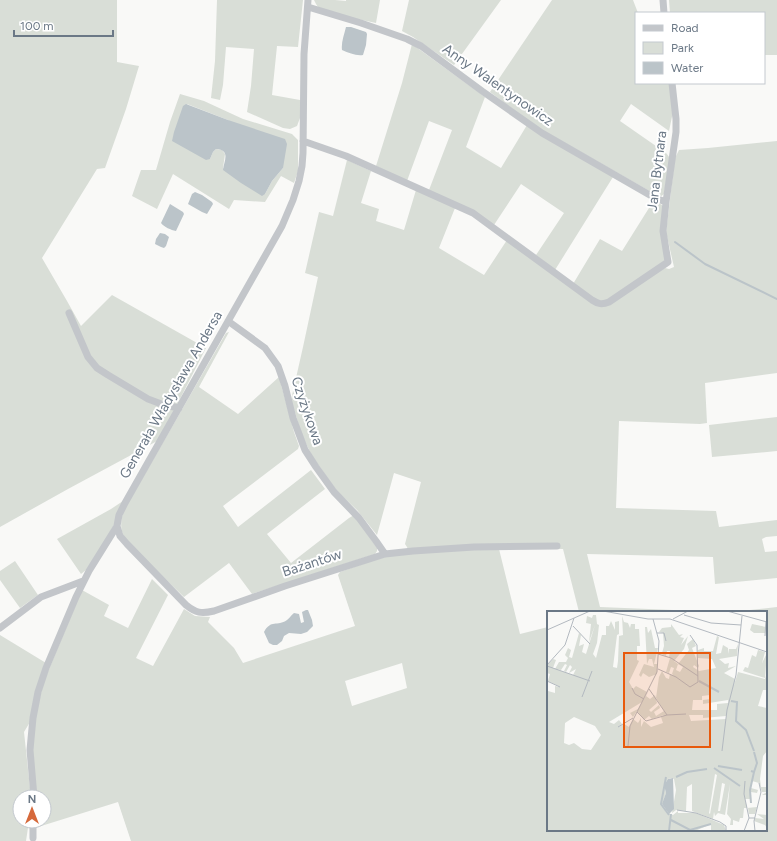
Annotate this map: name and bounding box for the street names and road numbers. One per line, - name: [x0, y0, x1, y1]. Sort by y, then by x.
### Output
- street label: Anny Walentynowicz: [439, 40, 557, 130]
- street label: Jana Bytnara: [644, 130, 670, 212]
- street label: Generała Władysława Andersa: [116, 308, 226, 482]
- street label: Czyżykowa: [287, 375, 327, 447]
- street label: Bażantów: [280, 545, 344, 581]

